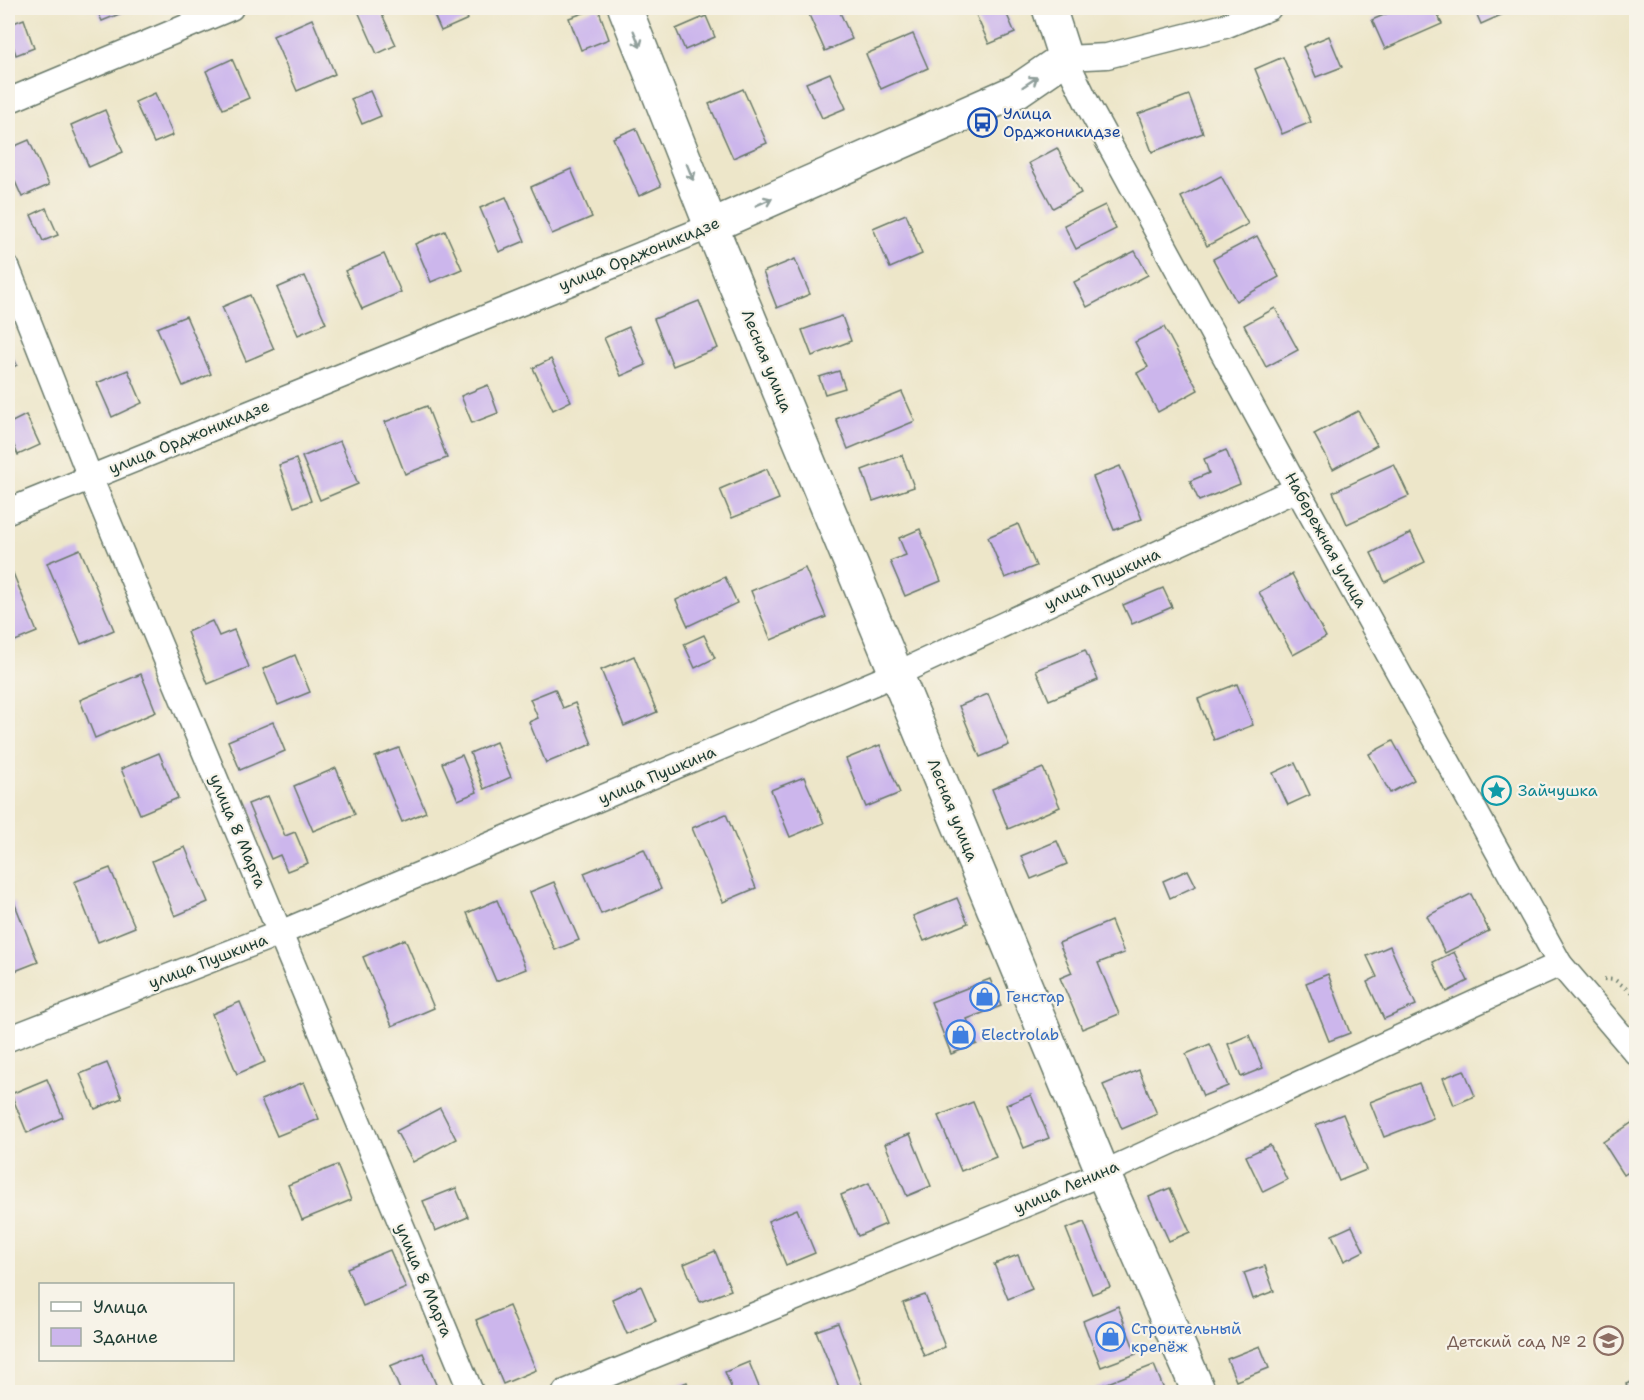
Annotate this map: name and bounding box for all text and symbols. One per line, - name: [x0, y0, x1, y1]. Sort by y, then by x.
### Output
- one-way arrow: [632, 29, 643, 48]
- one-way arrow: [1021, 76, 1037, 88]
- place label: Улица Орджоникидзе: [1003, 103, 1121, 142]
- bus stop icon: Улица Орджоникидзе: [966, 106, 998, 138]
- one-way arrow: [685, 162, 696, 180]
- one-way arrow: [755, 196, 773, 207]
- street label: улица Орджоникидзе: [556, 212, 722, 296]
- street label: Лесная улица: [737, 307, 797, 416]
- street label: улица Орджоникидзе: [106, 395, 272, 479]
- street label: Набережная улица: [1280, 469, 1372, 612]
- street label: улица Пушкина: [1041, 543, 1163, 615]
- street label: улица Пушкина: [595, 741, 719, 809]
- street label: Лесная улица: [923, 756, 983, 865]
- street label: улица 8 Марта: [205, 771, 271, 891]
- place icon: Зайчушка: [1481, 774, 1513, 806]
- place label: Зайчушка: [1518, 780, 1598, 801]
- street label: улица Пушкина: [146, 929, 270, 993]
- shop icon: Генстар: [969, 980, 1001, 1012]
- place label: Генстар: [1006, 986, 1065, 1007]
- shop icon: Electrolab: [944, 1018, 976, 1050]
- place label: Electrolab: [981, 1024, 1059, 1045]
- street label: улица Ленина: [1010, 1155, 1122, 1219]
- street label: улица 8 Марта: [391, 1220, 457, 1340]
- legend: [39, 1283, 234, 1361]
- text: Улица: [93, 1295, 147, 1319]
- place label: Строительный крепёж: [1131, 1318, 1242, 1357]
- shop icon: Строительный крепёж: [1094, 1321, 1126, 1353]
- text: Здание: [93, 1325, 158, 1349]
- school or university icon: Детский сад № 2: [1592, 1325, 1624, 1357]
- place label: Детский сад № 2: [1447, 1331, 1587, 1352]

